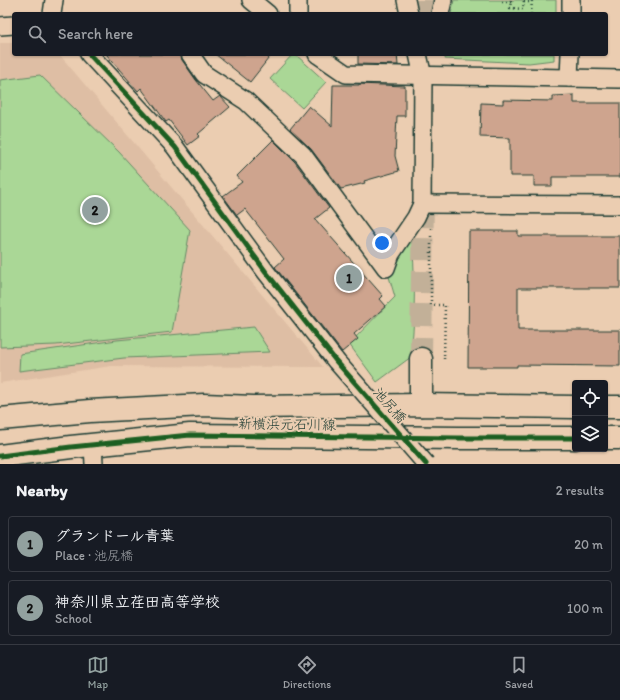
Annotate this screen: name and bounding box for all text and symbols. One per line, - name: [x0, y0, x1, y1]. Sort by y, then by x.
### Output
- search box: [12, 12, 608, 56]
- icon: search: [26, 23, 48, 45]
- text: Search here: [58, 25, 133, 43]
- pin: 2: [82, 195, 108, 225]
- your location: [372, 233, 392, 253]
- pin: 1: [336, 263, 362, 293]
- map controls: [572, 380, 608, 452]
- button: locate: [572, 380, 608, 416]
- street label: 池尻橋: [369, 384, 410, 427]
- street label: 新横浜元石川線: [238, 415, 336, 434]
- button: layers: [572, 416, 608, 452]
- text: Nearby: [16, 480, 68, 500]
- text: 2 results: [556, 483, 604, 498]
- text: グランドール青葉: [55, 527, 174, 545]
- text: 1: [27, 537, 33, 552]
- text: 20 m: [574, 537, 603, 552]
- text: Place · 池尻橋: [55, 548, 133, 563]
- text: 神奈川県立荏田高等学校: [55, 593, 220, 611]
- text: 2: [27, 601, 33, 616]
- text: 100 m: [567, 601, 603, 616]
- text: School: [55, 611, 92, 626]
- tab: Map: [87, 654, 109, 691]
- tab: Directions: [283, 654, 331, 691]
- tab: Saved: [505, 654, 533, 691]

